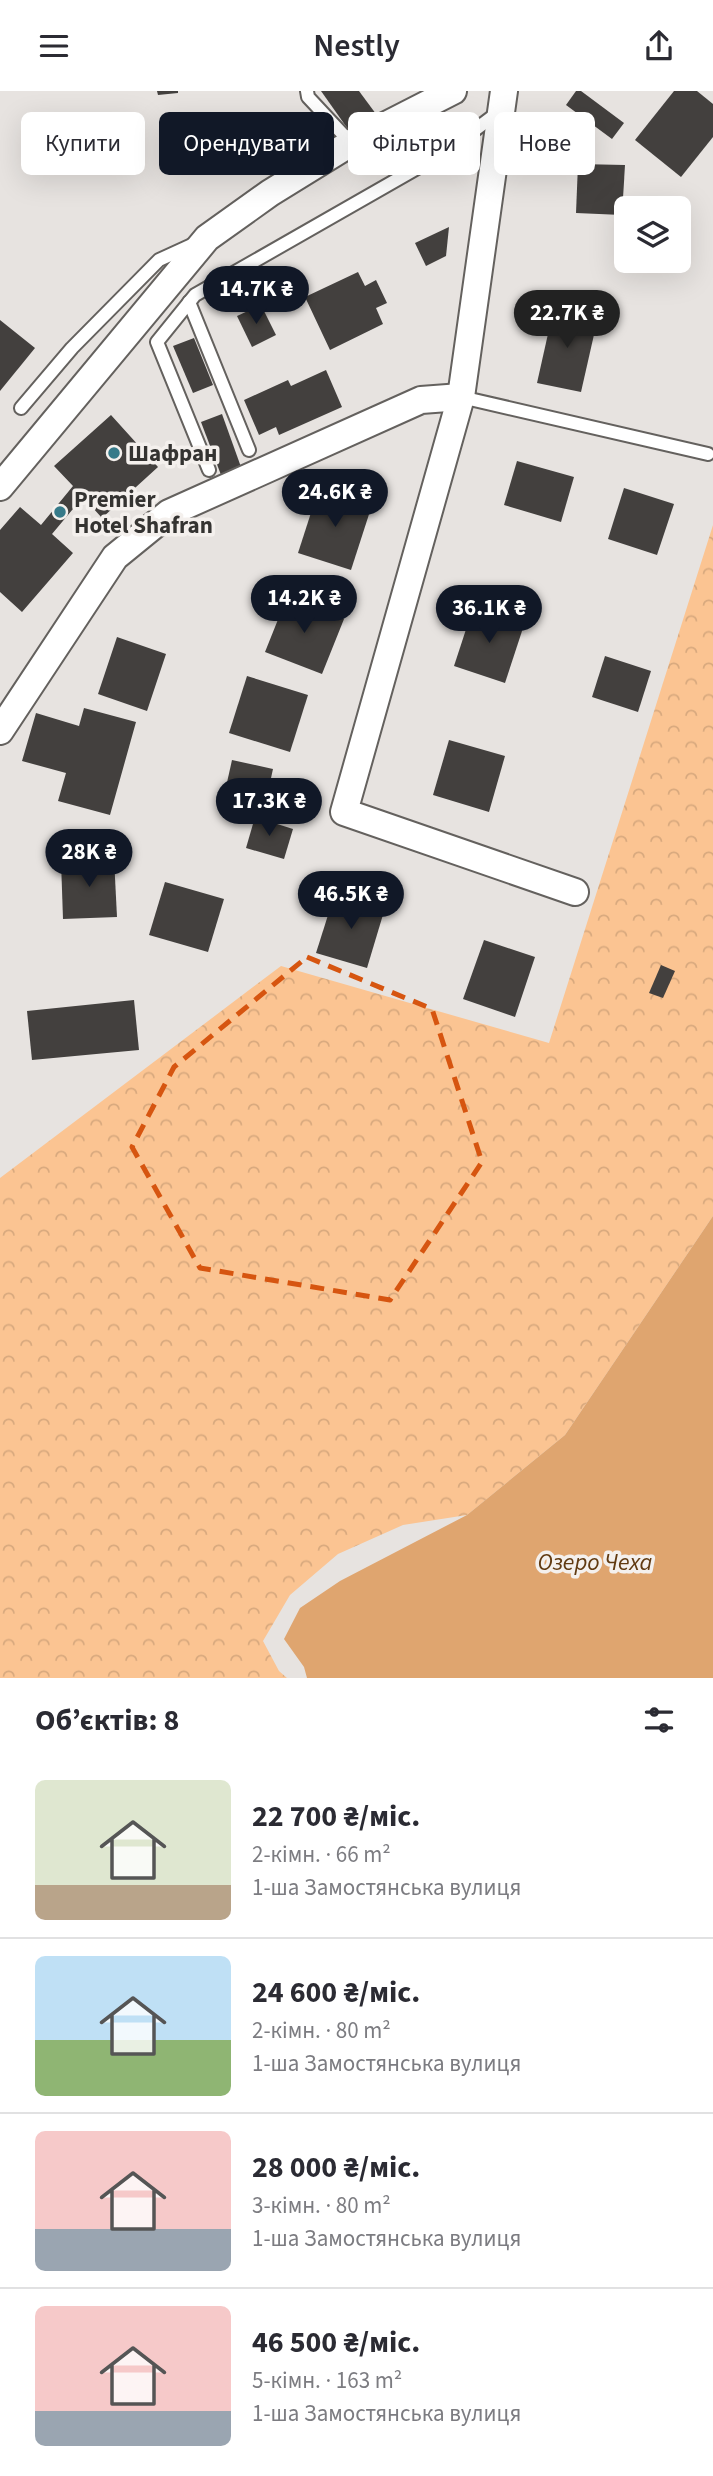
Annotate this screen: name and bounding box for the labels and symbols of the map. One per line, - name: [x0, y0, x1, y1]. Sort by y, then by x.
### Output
- pin: 14.7K ₴: [191, 267, 321, 326]
- pin: 22.7K ₴: [502, 291, 632, 350]
- place label: Шафран: [128, 437, 218, 470]
- marker: Шафран: [106, 445, 122, 461]
- pin: 24.6K ₴: [270, 469, 400, 529]
- place label: Premier Hotel Shafran: [74, 483, 213, 542]
- marker: Premier Hotel Shafran: [52, 504, 68, 520]
- pin: 14.2K ₴: [239, 575, 369, 635]
- pin: 36.1K ₴: [424, 585, 554, 645]
- pin: 17.3K ₴: [204, 779, 334, 838]
- pin: 28K ₴: [40, 829, 138, 889]
- pin: 46.5K ₴: [286, 871, 416, 931]
- water label: Озеро Чеха: [538, 1545, 652, 1580]

